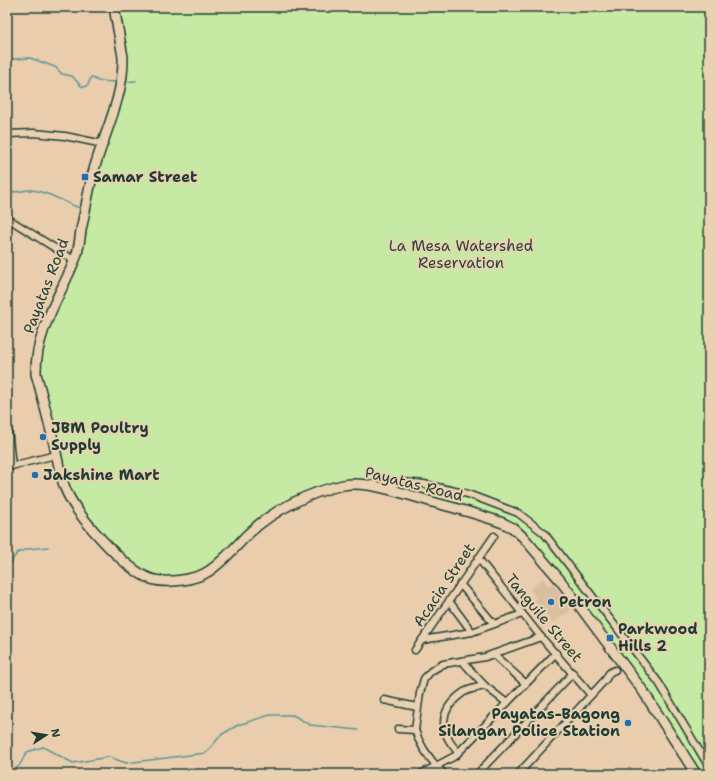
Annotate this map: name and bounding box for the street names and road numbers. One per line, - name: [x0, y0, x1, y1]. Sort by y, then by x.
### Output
- street label: Payatas Road: [19, 235, 73, 336]
- street label: Payatas Road: [363, 462, 466, 506]
- street label: Acacia Street: [409, 539, 479, 631]
- street label: Tanguile Street: [501, 570, 587, 666]

